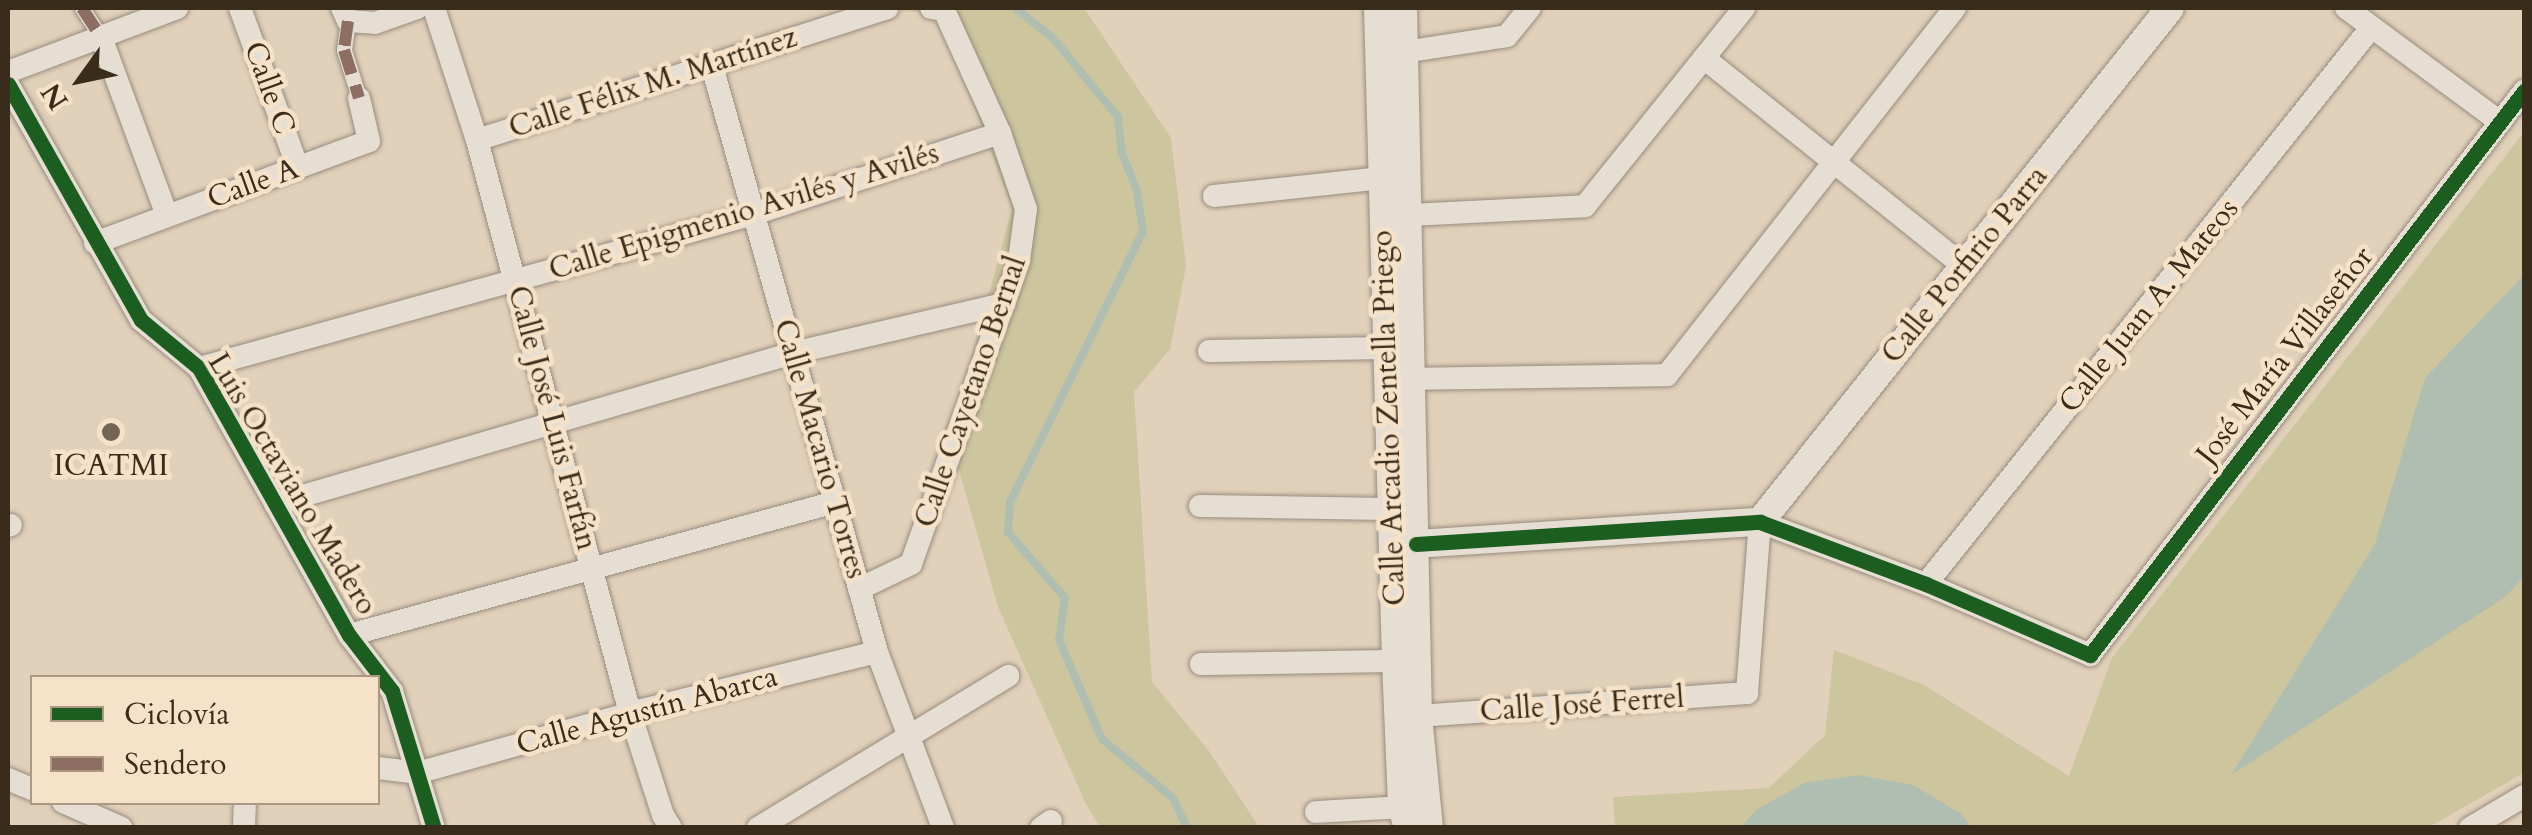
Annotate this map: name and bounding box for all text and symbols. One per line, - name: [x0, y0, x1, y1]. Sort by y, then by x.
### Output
- street label: Calle Félix M. Martínez: [504, 19, 802, 147]
- north arrow: [30, 30, 130, 130]
- street label: Calle C: [236, 37, 302, 139]
- text: N: [32, 76, 77, 117]
- street label: Calle Epigmenio Avilés y Avilés: [545, 135, 943, 289]
- street label: Calle A: [203, 151, 303, 217]
- street label: Calle Porfirio Parra: [1874, 159, 2056, 371]
- street label: Calle Juan A. Mateos: [2052, 192, 2246, 420]
- street label: Calle Arcadio Zentella Priego: [1364, 230, 1414, 606]
- street label: José María Villaseñor: [2189, 240, 2381, 472]
- street label: Calle Cayetano Bernal: [908, 252, 1034, 532]
- street label: Calle José Luis Farfán: [499, 282, 605, 554]
- street label: Calle Macario Torres: [766, 315, 874, 583]
- street label: Luis Octaviano Madero: [200, 347, 384, 621]
- marker: ICATMI: [100, 421, 122, 443]
- place label: ICATMI: [53, 448, 169, 484]
- street label: Calle Agustín Abarca: [513, 659, 781, 763]
- legend: [30, 675, 380, 805]
- street label: Calle José Ferrel: [1479, 680, 1685, 730]
- text: Ciclovía: [124, 694, 229, 735]
- text: Sendero: [124, 744, 226, 785]

